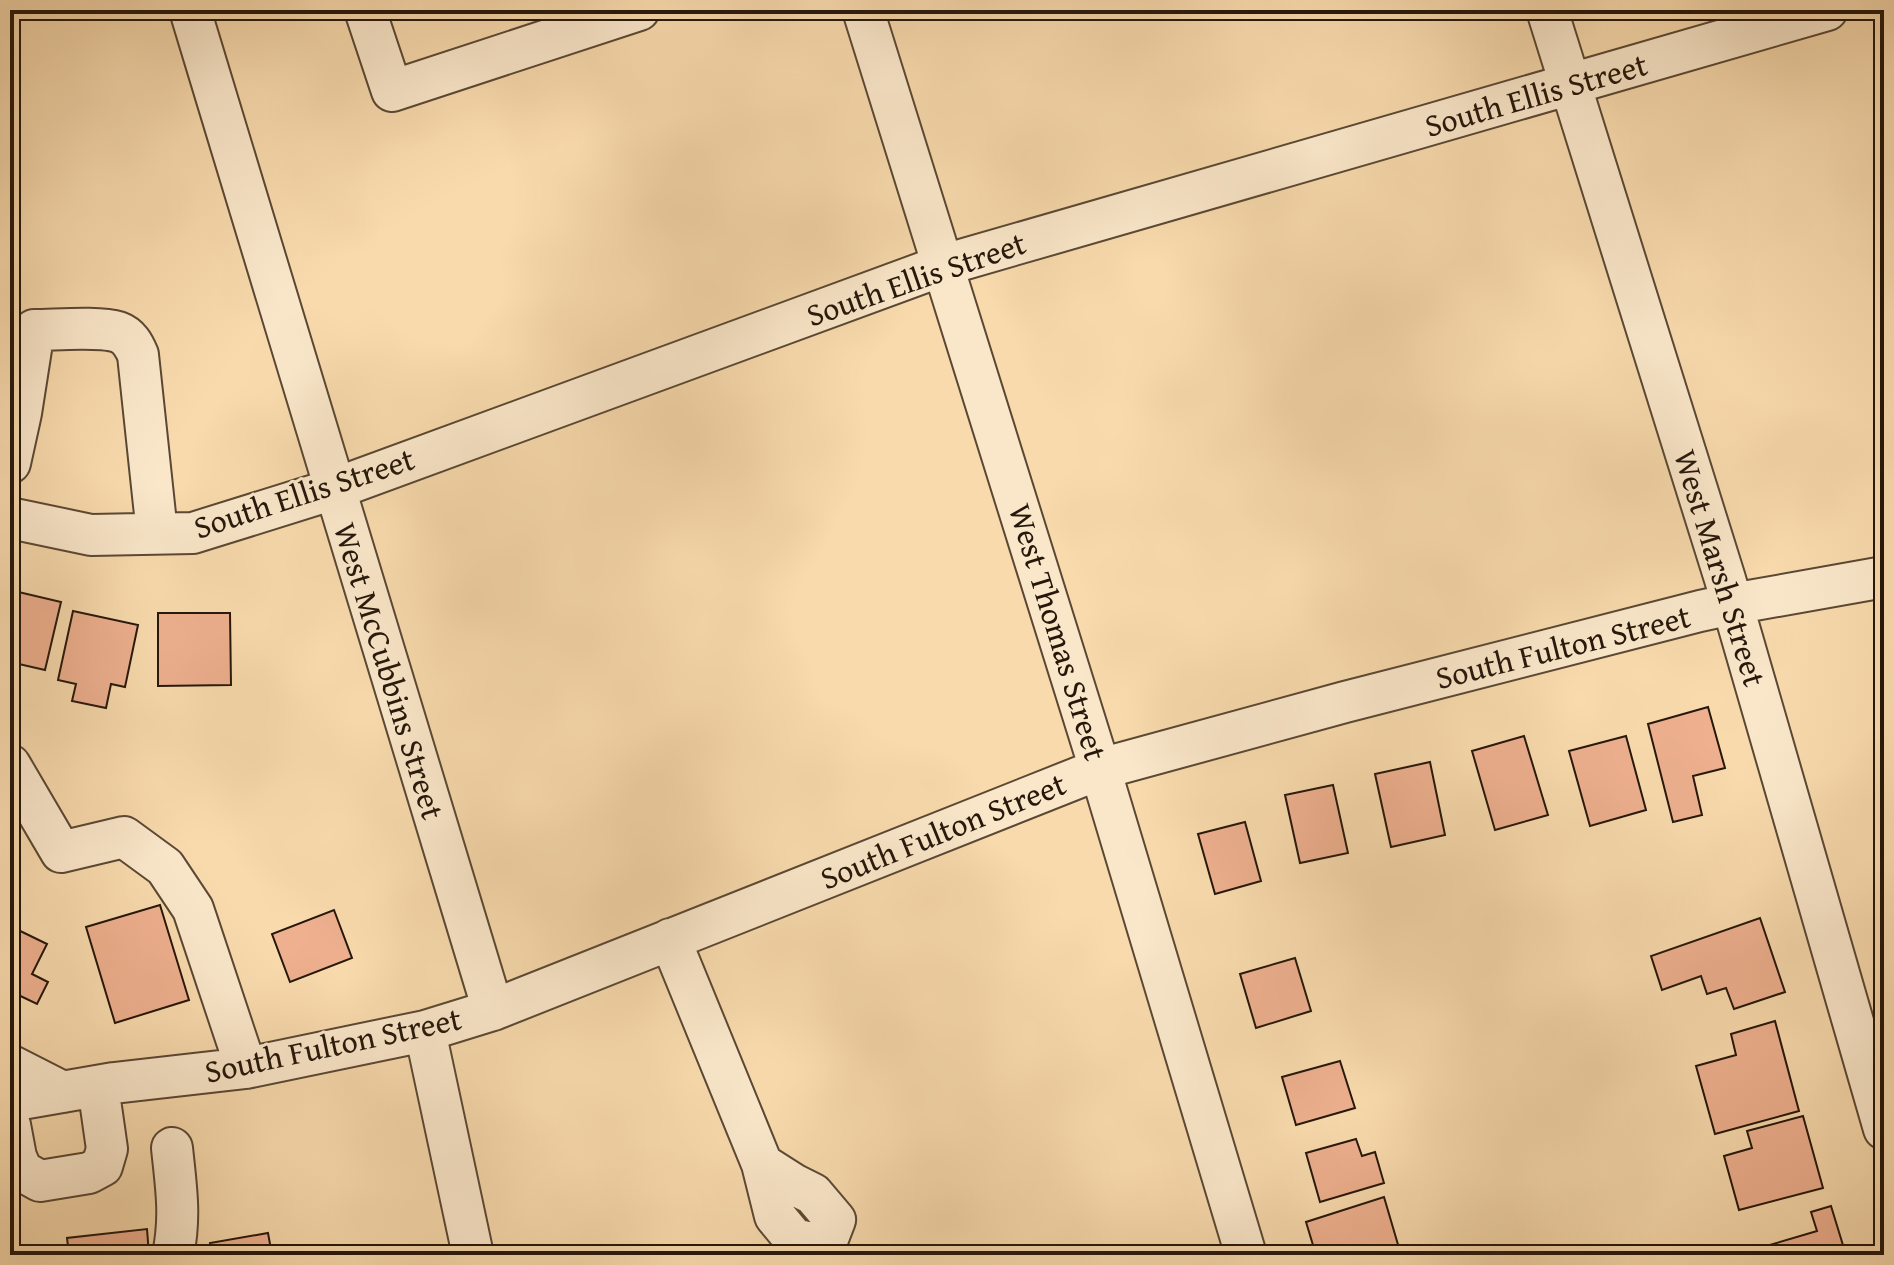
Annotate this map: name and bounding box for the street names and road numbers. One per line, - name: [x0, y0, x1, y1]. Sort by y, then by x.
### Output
- street label: South Ellis Street: [1419, 40, 1653, 149]
- street label: South Ellis Street: [800, 219, 1032, 338]
- street label: South Ellis Street: [187, 435, 420, 550]
- street label: West Marsh Street: [1662, 444, 1779, 692]
- street label: West Thomas Street: [997, 498, 1120, 766]
- street label: West McCubbins Street: [322, 517, 457, 825]
- street label: South Fulton Street: [1431, 592, 1695, 701]
- street label: South Fulton Street: [813, 760, 1073, 901]
- street label: South Fulton Street: [200, 994, 465, 1095]

